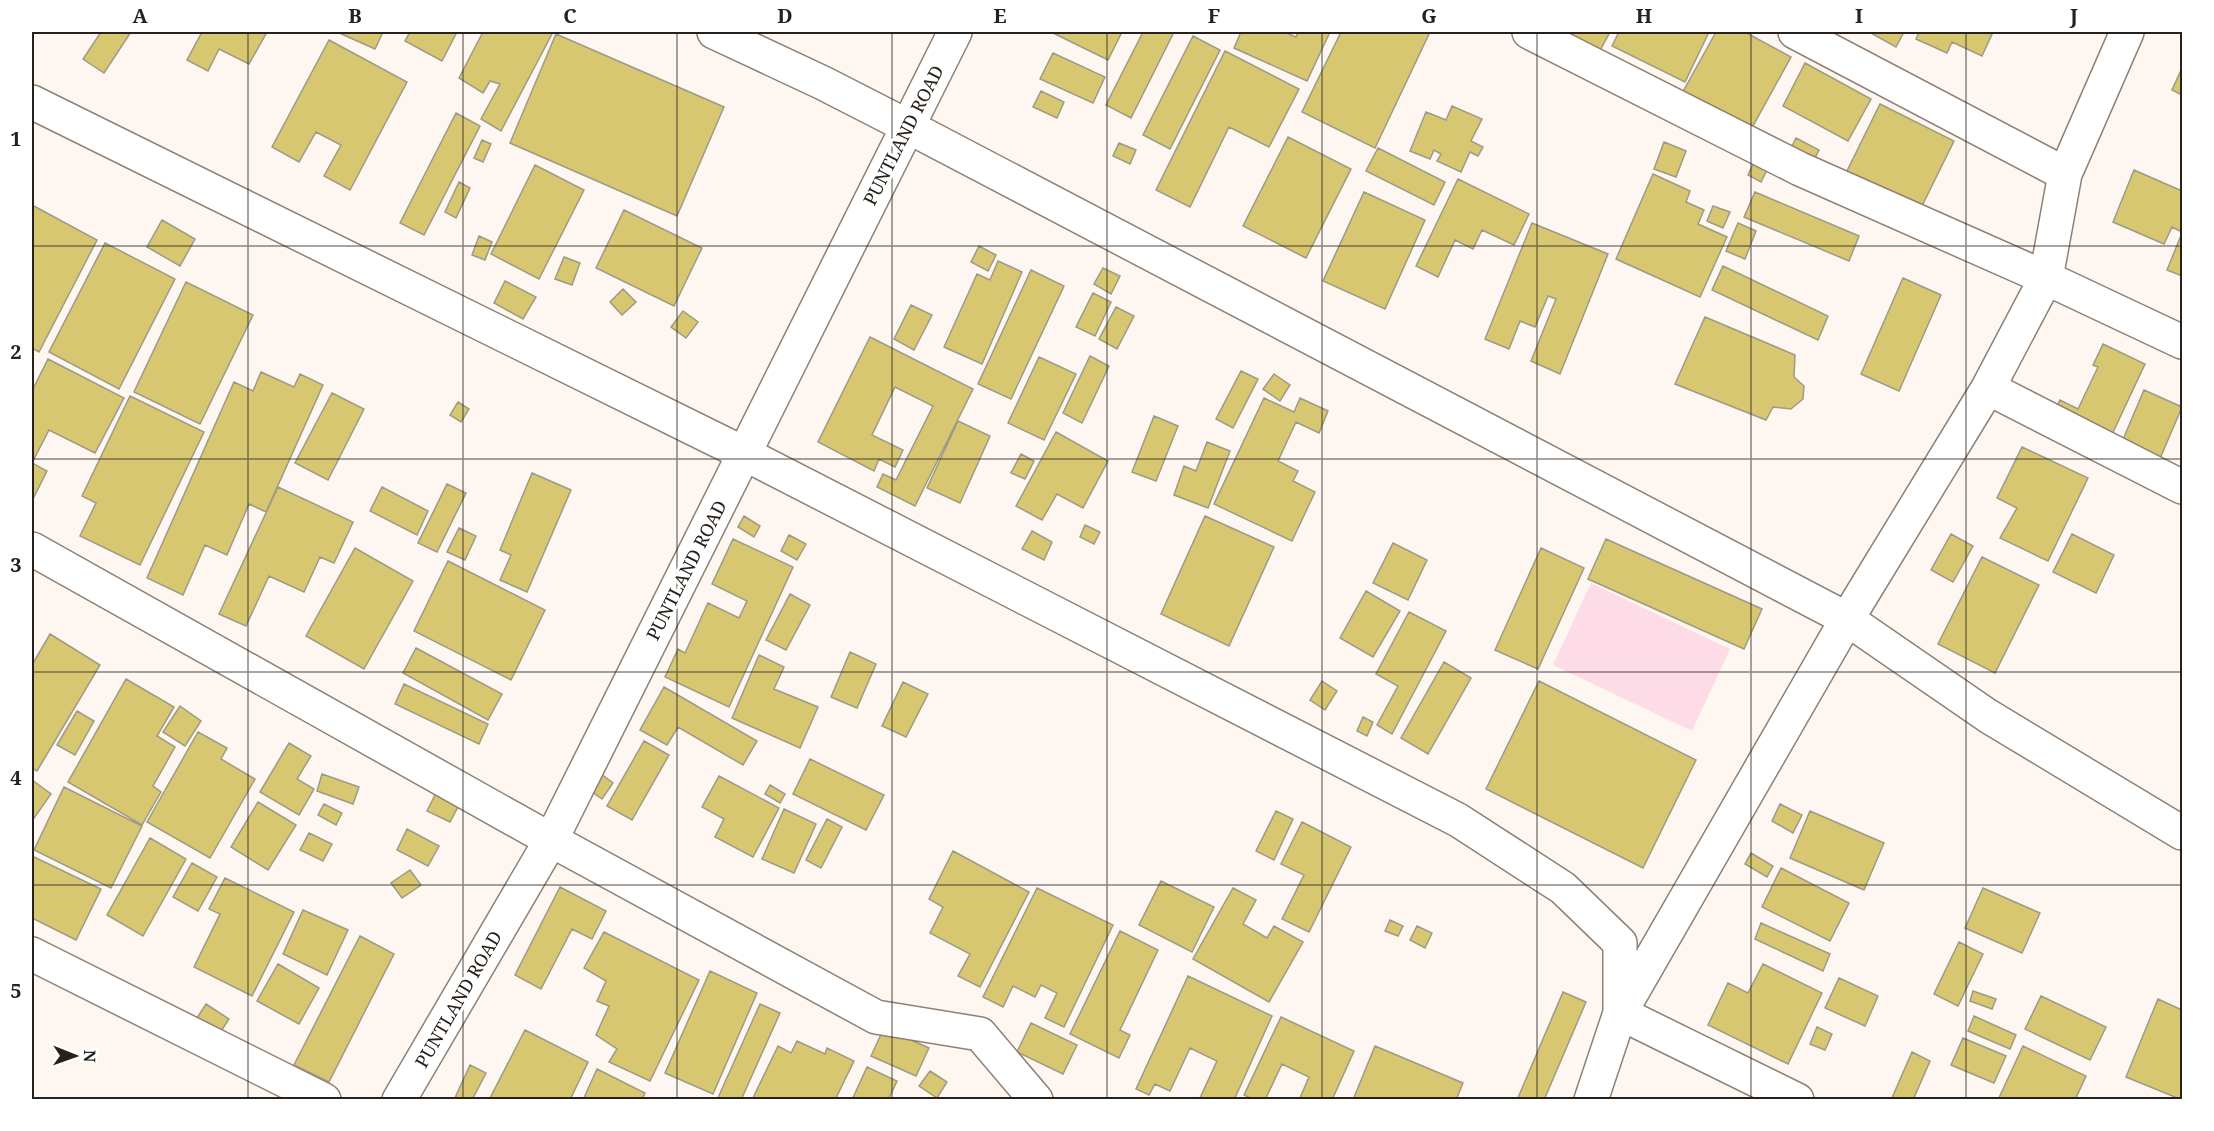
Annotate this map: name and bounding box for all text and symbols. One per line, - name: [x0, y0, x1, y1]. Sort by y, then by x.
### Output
- text: A: [132, 2, 148, 29]
- text: B: [348, 2, 362, 29]
- text: C: [563, 2, 577, 29]
- text: D: [777, 2, 793, 29]
- text: E: [993, 2, 1007, 29]
- text: F: [1208, 2, 1220, 29]
- text: G: [1421, 2, 1437, 29]
- text: H: [1636, 2, 1652, 29]
- text: I: [1855, 2, 1863, 29]
- text: J: [2069, 2, 2078, 29]
- street label: PUNTLAND ROAD: [857, 61, 949, 209]
- text: 1: [10, 125, 22, 152]
- text: 2: [10, 338, 22, 365]
- street label: PUNTLAND ROAD: [640, 496, 732, 644]
- text: 3: [10, 551, 22, 578]
- text: 4: [10, 764, 22, 791]
- street label: PUNTLAND ROAD: [409, 926, 507, 1072]
- text: 5: [10, 977, 22, 1004]
- north arrow: [45, 1026, 105, 1086]
- text: N: [79, 1050, 101, 1063]

